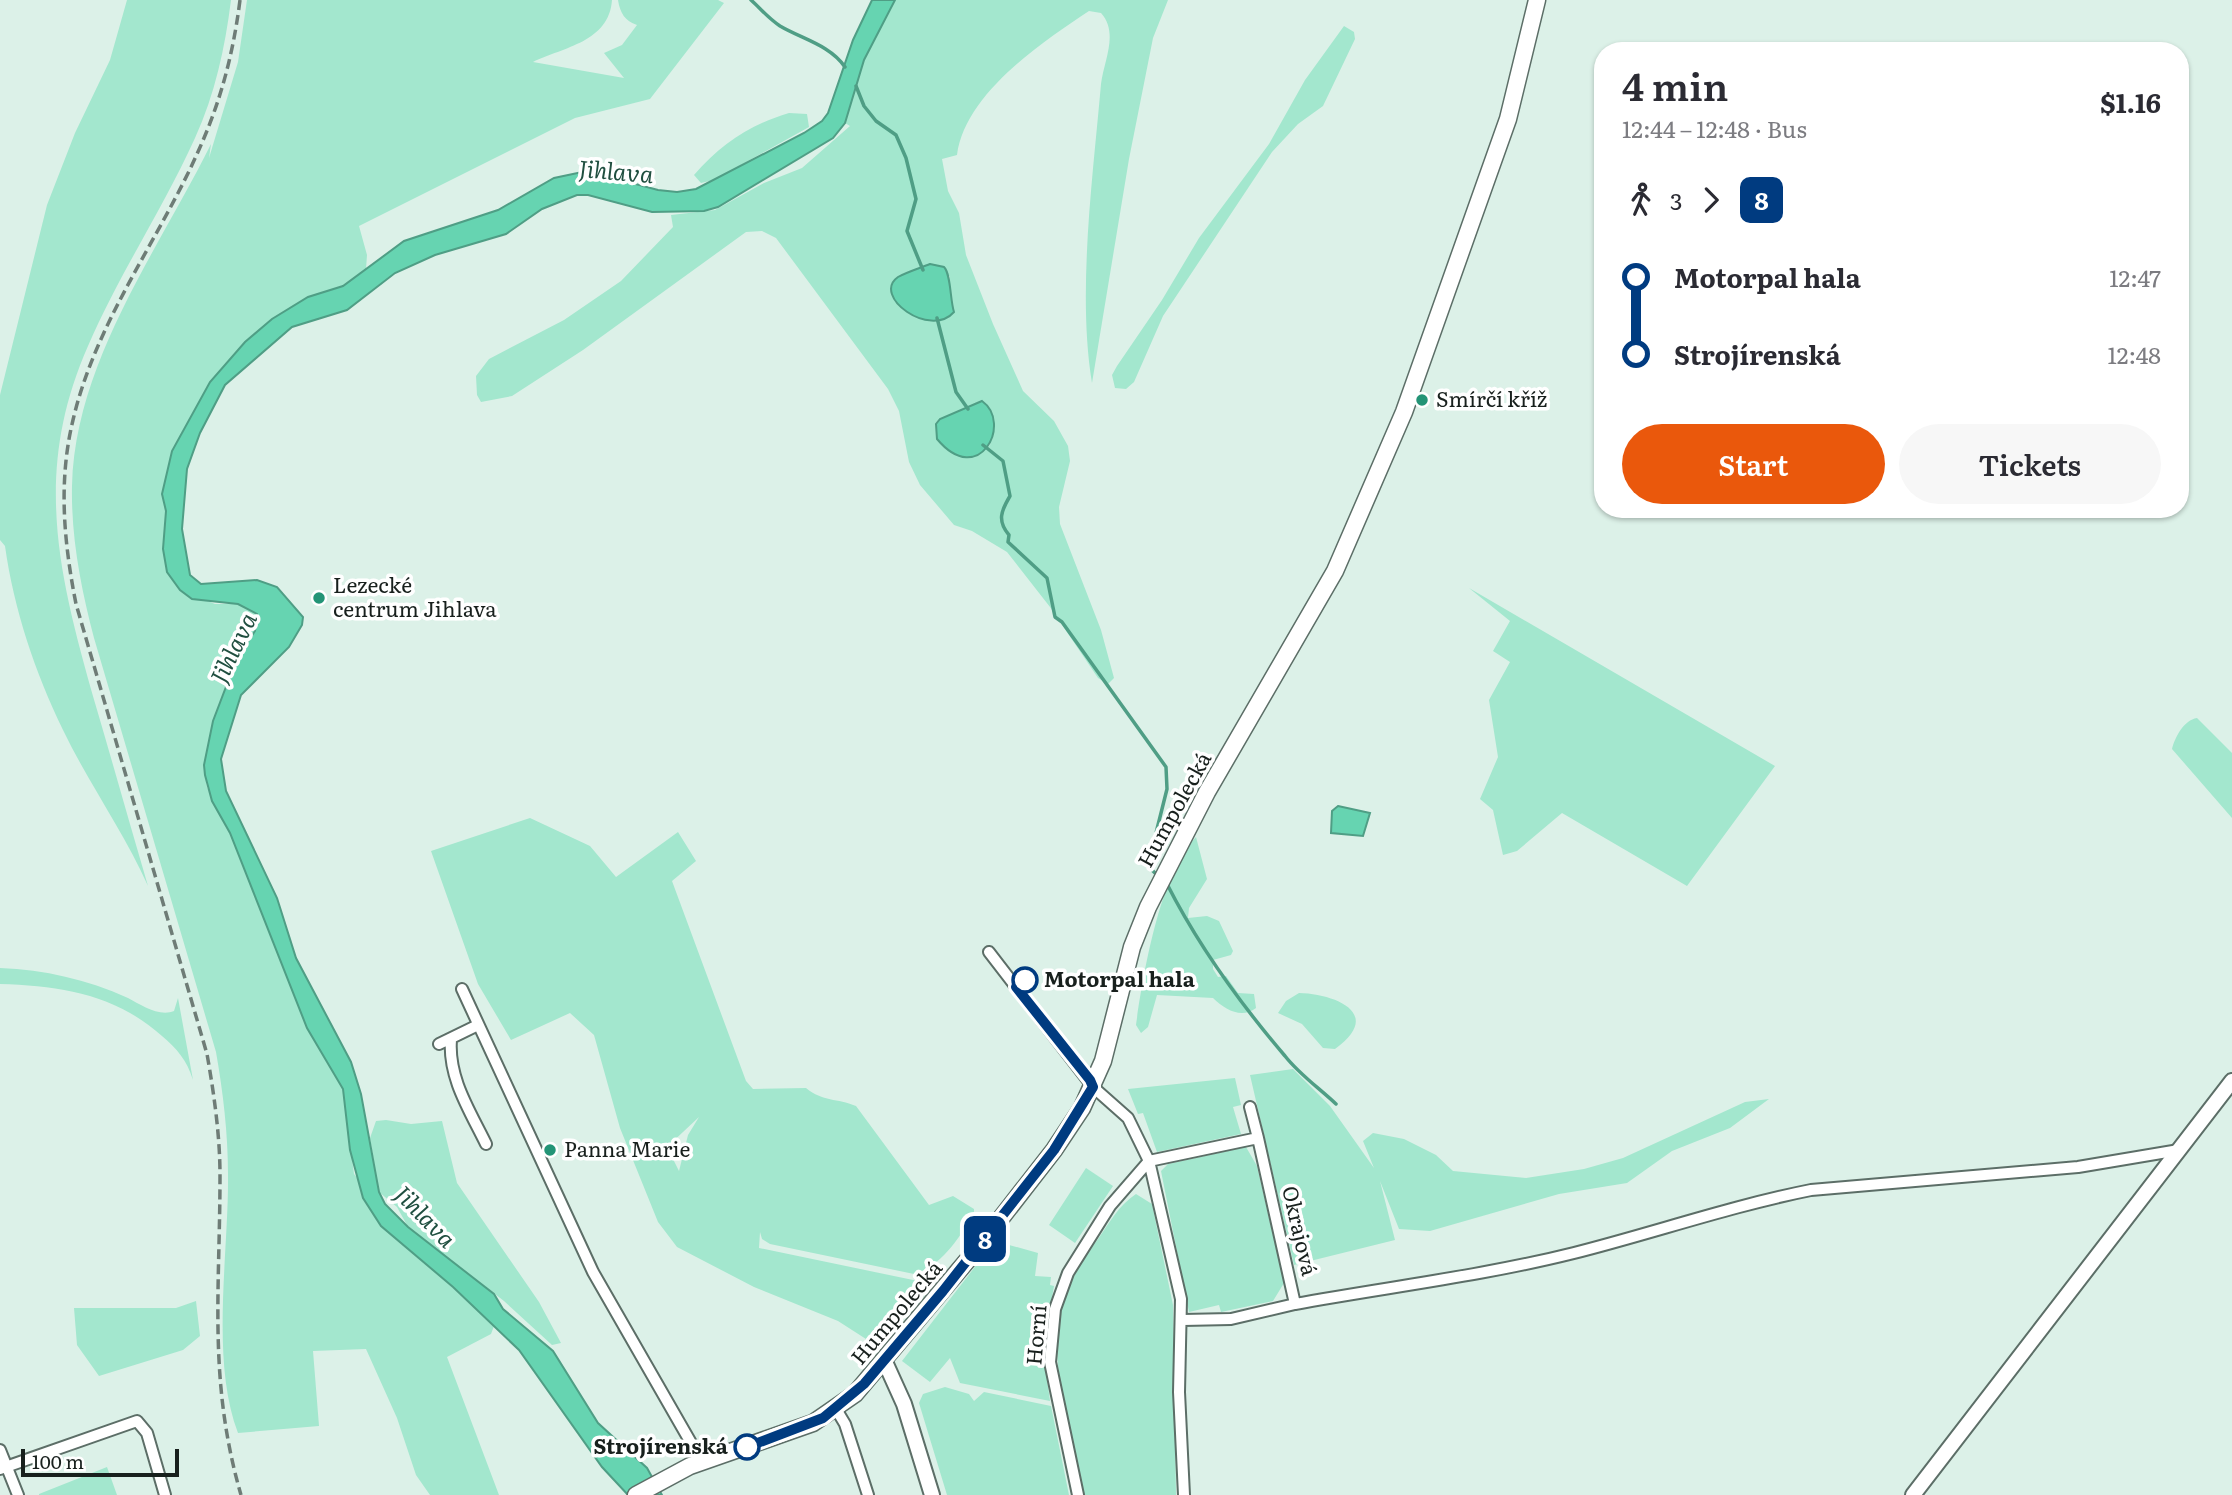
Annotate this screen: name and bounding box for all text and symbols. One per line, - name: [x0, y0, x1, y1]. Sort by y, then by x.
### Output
- text: 4 min: [1622, 56, 1728, 113]
- text: $1.16: [2100, 82, 2161, 121]
- text: 12:44 – 12:48 · Bus: [1622, 111, 1807, 145]
- water label: Jihlava: [578, 150, 655, 190]
- icon: walk: [1622, 181, 1660, 219]
- icon: forward: [1692, 181, 1730, 219]
- text: 8: [1754, 182, 1769, 217]
- text: 3: [1670, 183, 1682, 217]
- text: Motorpal hala: [1674, 257, 1861, 296]
- text: 12:47: [2109, 260, 2161, 294]
- text: Strojírenská: [1674, 334, 1841, 373]
- text: 12:48: [2107, 337, 2161, 371]
- place label: Smírčí kříž: [1436, 382, 1547, 413]
- marker: Smírčí kříž: [1414, 392, 1430, 408]
- button: Start: [1622, 424, 1885, 504]
- button: Tickets: [1899, 424, 2161, 504]
- place label: Lezecké centrum Jihlava: [333, 568, 497, 623]
- marker: Lezecké centrum Jihlava: [311, 590, 327, 606]
- water label: Jihlava: [201, 606, 264, 688]
- street label: Humpolecká: [1128, 745, 1218, 872]
- place label: Motorpal hala: [1044, 962, 1196, 993]
- marker: Motorpal hala: [1012, 967, 1038, 993]
- place label: Panna Marie: [564, 1132, 691, 1163]
- marker: Panna Marie: [542, 1142, 558, 1158]
- water label: Jihlava: [388, 1177, 465, 1254]
- street label: Okrajová: [1276, 1182, 1327, 1279]
- line badge: 8: [962, 1216, 1008, 1262]
- text: 8: [978, 1221, 992, 1256]
- street label: Humpolecká: [842, 1252, 948, 1370]
- street label: Horní: [1016, 1303, 1053, 1366]
- place label: Strojírenská: [593, 1429, 729, 1460]
- marker: Strojírenská: [734, 1434, 760, 1460]
- scale bar: [21, 1446, 178, 1478]
- text: 100 m: [32, 1447, 84, 1475]

